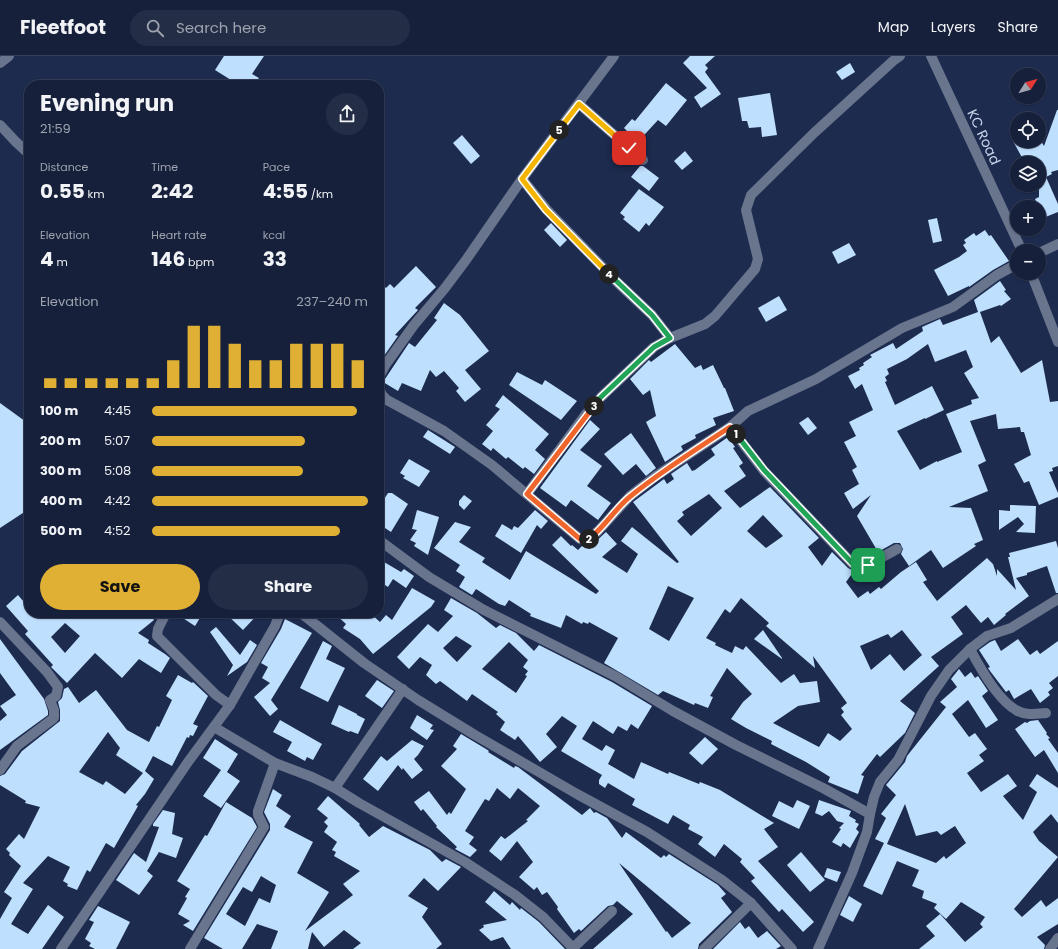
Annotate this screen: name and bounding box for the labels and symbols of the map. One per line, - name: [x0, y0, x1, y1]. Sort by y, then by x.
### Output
- north arrow: [1010, 68, 1046, 104]
- street label: KC Road: [962, 106, 1006, 168]
- pin: 5: [549, 120, 569, 140]
- pin: [612, 131, 646, 165]
- pin: 4: [599, 264, 619, 284]
- pin: 3: [584, 396, 604, 416]
- pin: 1: [726, 424, 746, 444]
- pin: 2: [579, 529, 599, 549]
- pin: [851, 548, 885, 582]

